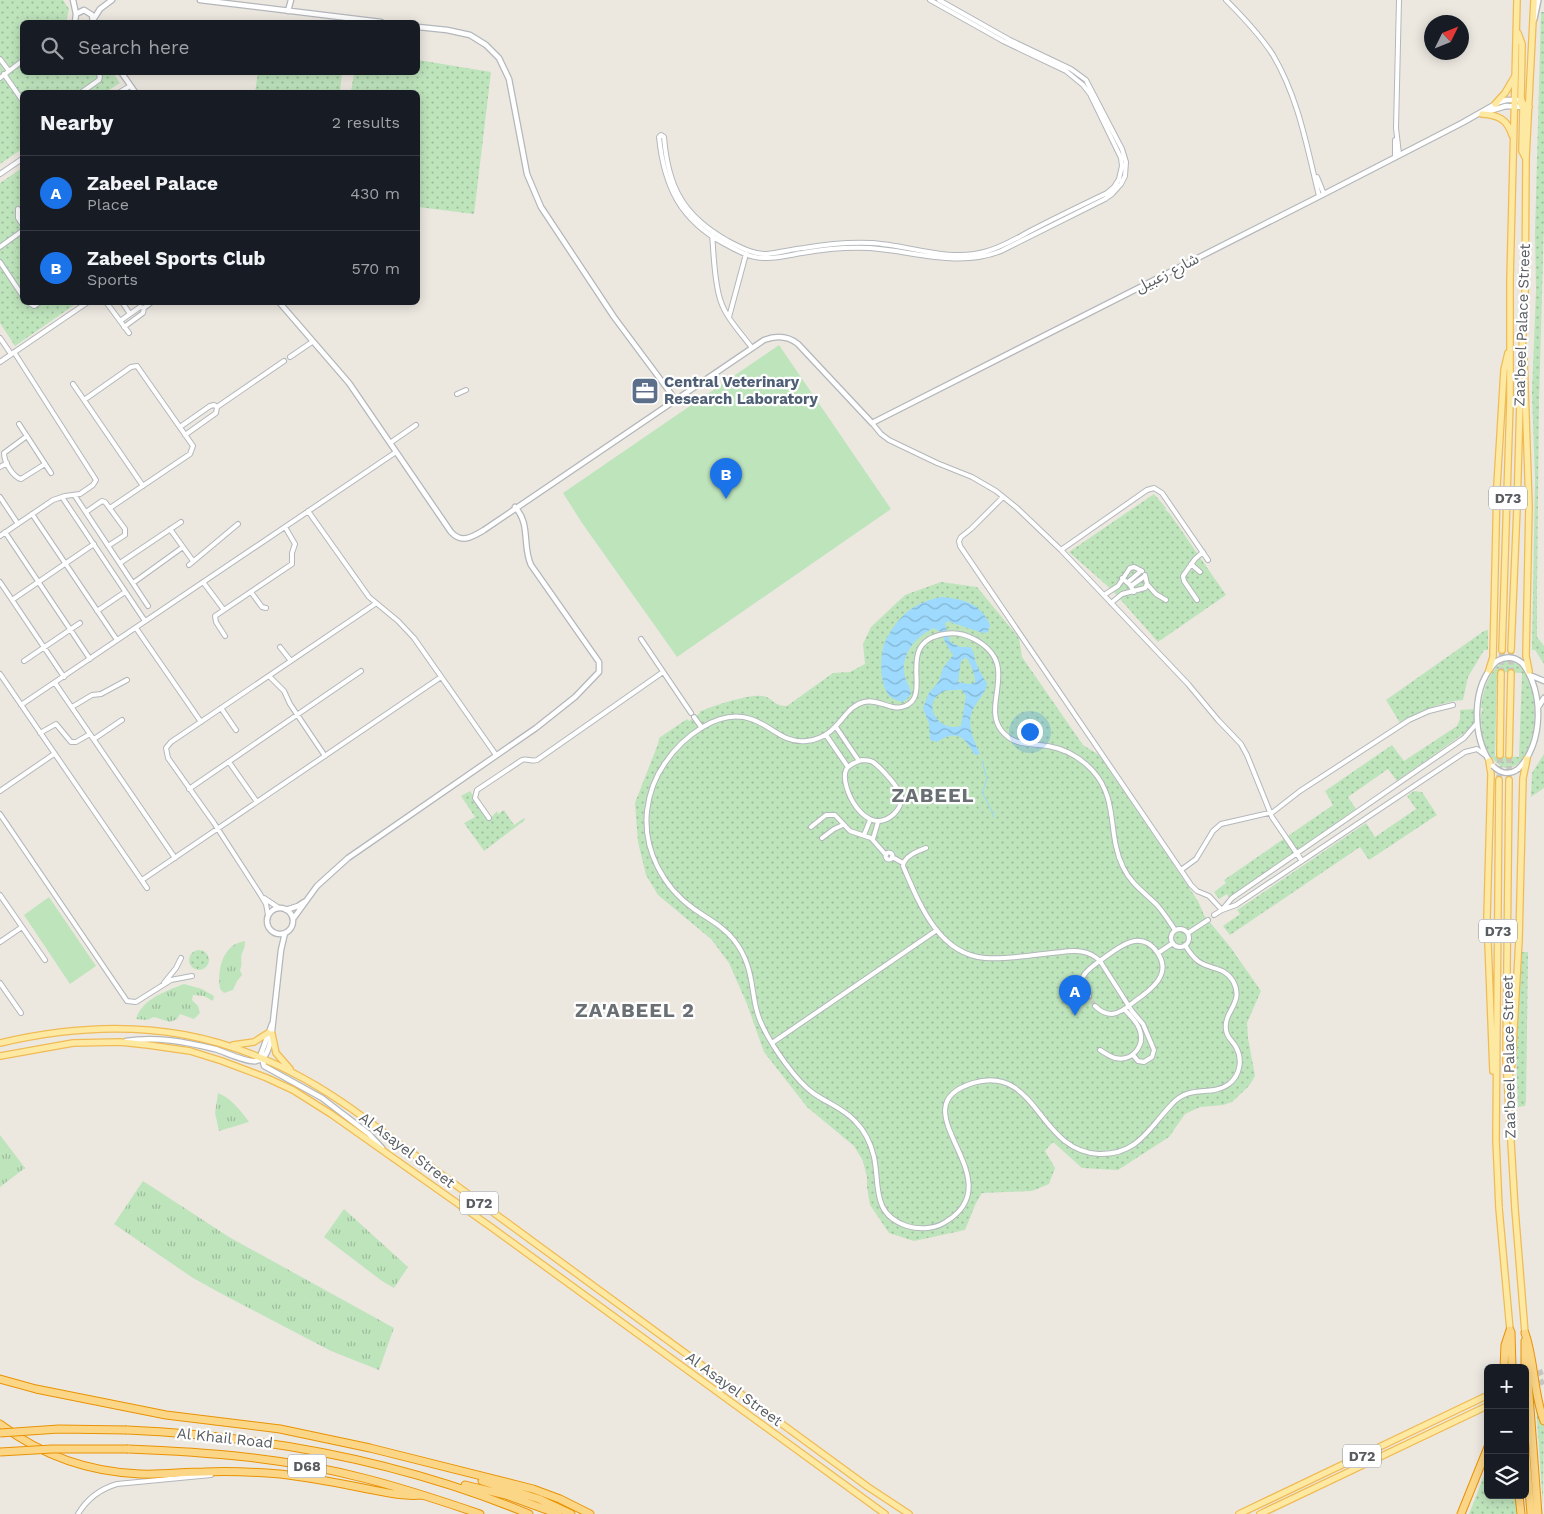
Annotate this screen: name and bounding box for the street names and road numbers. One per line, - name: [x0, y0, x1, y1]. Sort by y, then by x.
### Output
- street label: Zaa'beel Palace Street: [1510, 242, 1534, 407]
- street label: شارع زعبيل: [1132, 249, 1203, 299]
- road number: D73: [1489, 486, 1527, 509]
- road number: D73: [1479, 919, 1517, 942]
- street label: Zaa'beel Palace Street: [1499, 975, 1519, 1139]
- street label: Al Asayel Street: [356, 1108, 459, 1192]
- road number: D72: [460, 1192, 498, 1214]
- street label: Al Asayel Street: [682, 1348, 786, 1430]
- street label: Al Khail Road: [176, 1424, 274, 1452]
- road number: D72: [1343, 1444, 1381, 1468]
- road number: D68: [288, 1454, 326, 1478]

